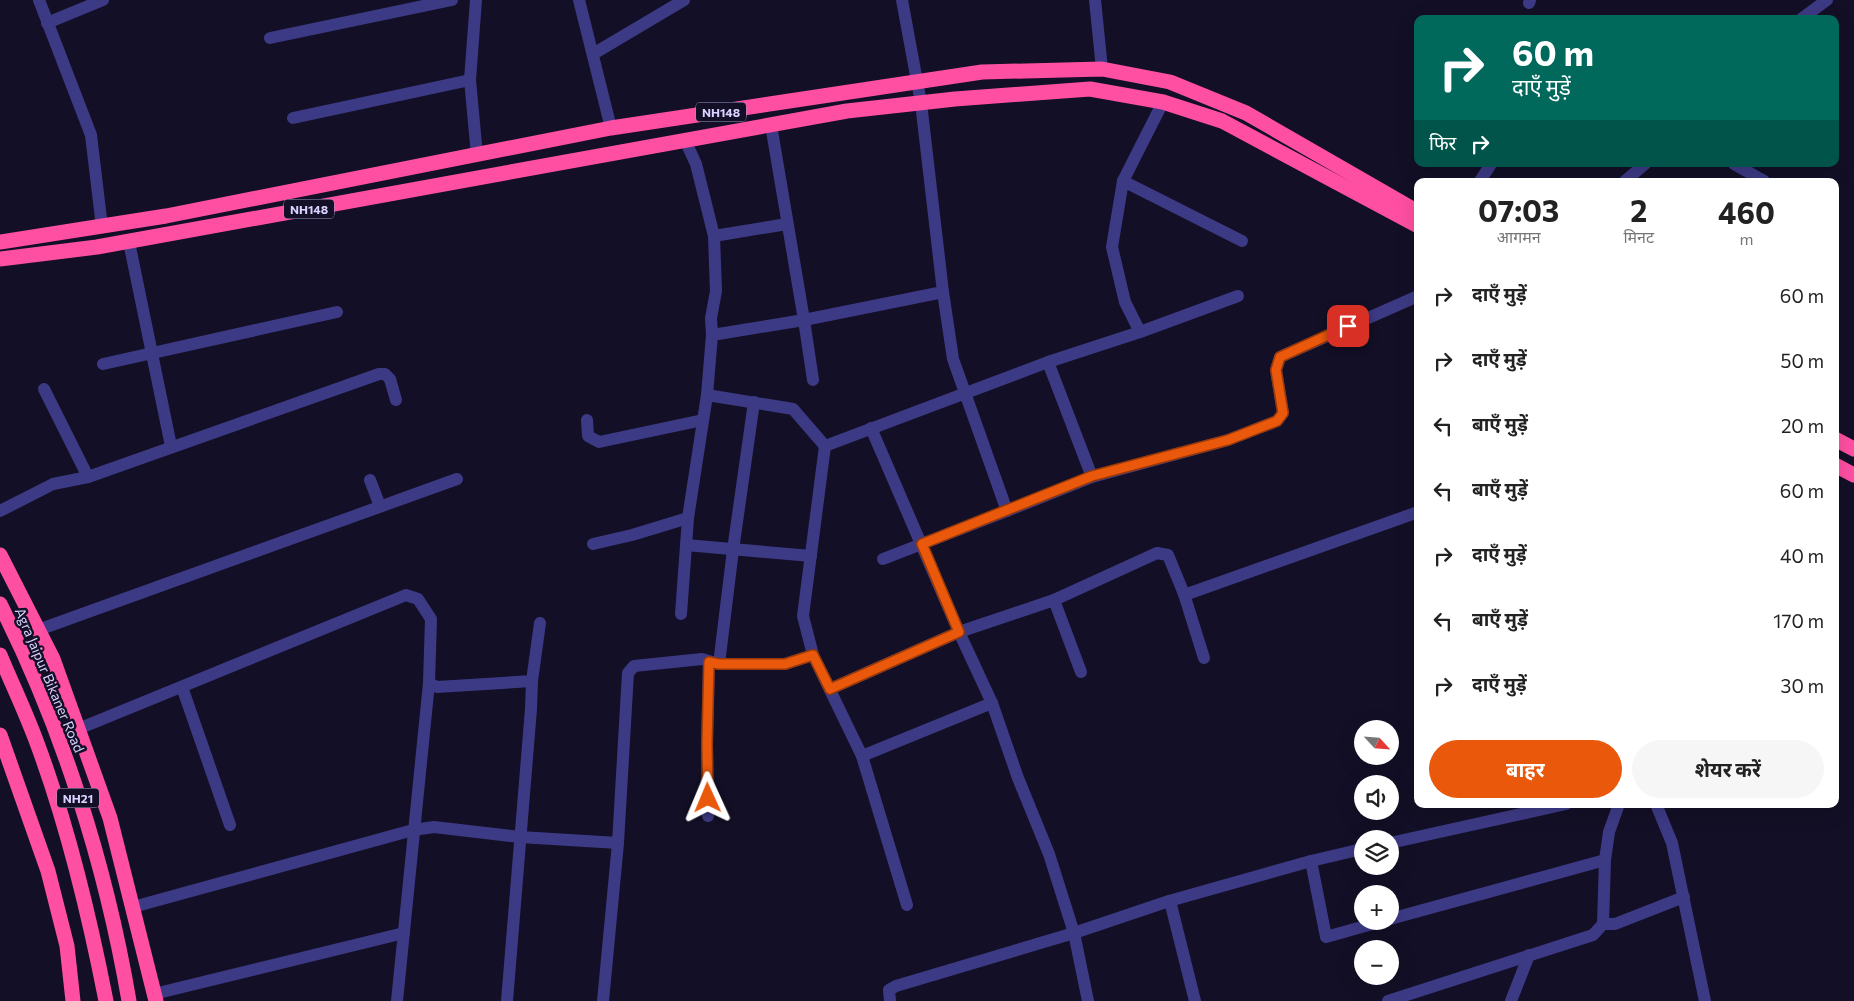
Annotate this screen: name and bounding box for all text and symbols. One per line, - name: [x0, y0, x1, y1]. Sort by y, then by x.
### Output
- text: 60 m: [1512, 30, 1594, 73]
- icon: right: [1429, 35, 1494, 100]
- text: दाएँ मुड़ें: [1512, 73, 1571, 100]
- road number: NH148: [696, 102, 746, 121]
- icon: right: [1466, 130, 1494, 158]
- text: फिर: [1429, 131, 1456, 154]
- text: 07:03: [1478, 191, 1559, 228]
- text: 2: [1630, 191, 1647, 228]
- text: 460: [1718, 193, 1775, 230]
- road number: NH148: [284, 200, 334, 218]
- text: आगमन: [1497, 227, 1541, 246]
- text: मिनट: [1623, 227, 1654, 246]
- text: m: [1740, 229, 1753, 248]
- icon: right: [1429, 282, 1457, 310]
- text: दाएँ मुड़ें: [1472, 282, 1527, 305]
- text: 60 m: [1780, 284, 1824, 307]
- pin: [1327, 305, 1369, 347]
- icon: arrive: [1334, 312, 1362, 340]
- icon: right: [1429, 347, 1457, 375]
- text: दाएँ मुड़ें: [1472, 347, 1527, 370]
- text: 50 m: [1780, 349, 1824, 372]
- icon: left: [1429, 412, 1457, 440]
- text: बाएँ मुड़ें: [1472, 412, 1528, 435]
- text: 20 m: [1781, 414, 1824, 437]
- icon: left: [1429, 477, 1457, 505]
- text: बाएँ मुड़ें: [1472, 477, 1528, 500]
- text: 60 m: [1780, 479, 1824, 502]
- icon: right: [1429, 542, 1457, 570]
- text: दाएँ मुड़ें: [1472, 542, 1527, 565]
- text: 40 m: [1780, 544, 1824, 567]
- street label: Agra Jaipur Bikaner Road: [12, 605, 88, 755]
- icon: left: [1429, 607, 1457, 635]
- text: बाएँ मुड़ें: [1472, 607, 1528, 630]
- text: 170 m: [1773, 609, 1824, 632]
- icon: right: [1429, 672, 1457, 700]
- text: दाएँ मुड़ें: [1472, 672, 1527, 695]
- text: 30 m: [1781, 674, 1824, 697]
- north arrow: [1354, 720, 1399, 765]
- map controls: [1354, 720, 1399, 985]
- button: बाहर: [1429, 740, 1622, 798]
- button: शेयर करें: [1632, 740, 1824, 798]
- position arrow: [681, 771, 733, 823]
- button: sound: [1354, 775, 1399, 820]
- road number: NH21: [57, 788, 99, 808]
- button: layers: [1354, 830, 1399, 875]
- button: +: [1354, 885, 1399, 930]
- button: −: [1354, 940, 1399, 985]

